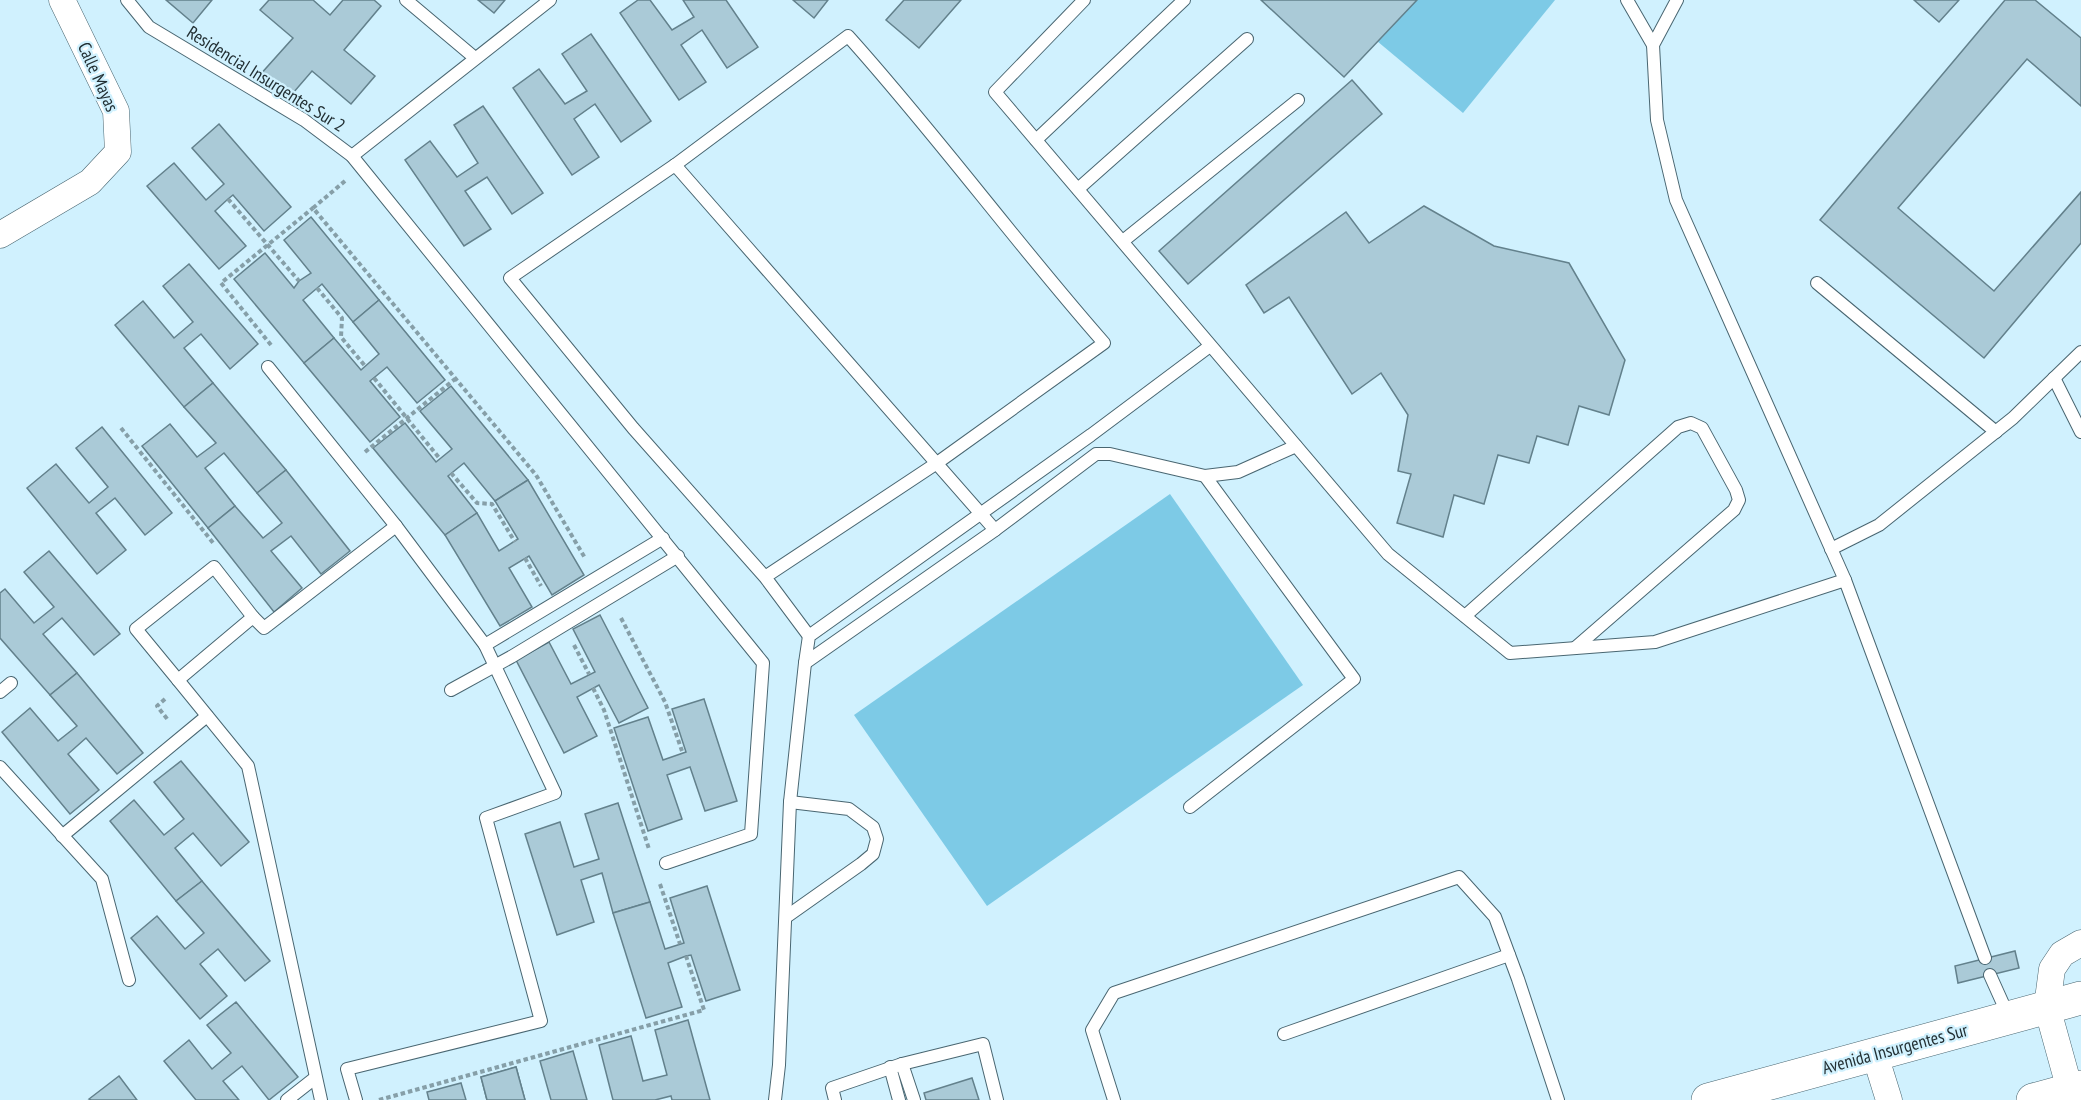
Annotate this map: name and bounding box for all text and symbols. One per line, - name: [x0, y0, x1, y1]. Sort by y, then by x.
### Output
- street label: Residencial Insurgentes Sur 2: [183, 20, 350, 137]
- street label: Calle Mayas: [73, 39, 124, 115]
- street label: Avenida Insurgentes Sur: [1820, 1018, 1970, 1079]

